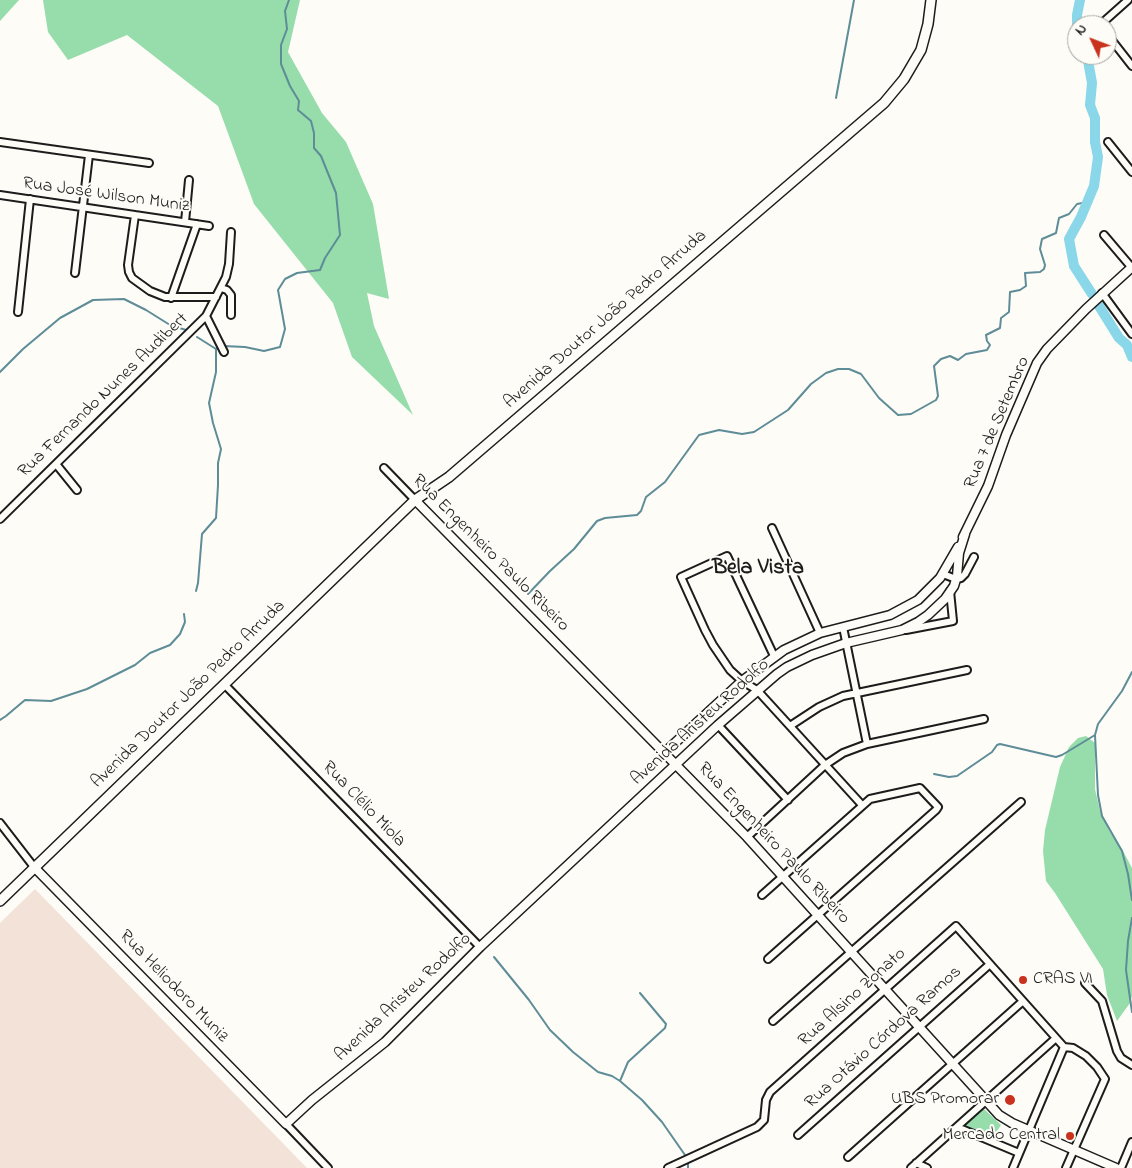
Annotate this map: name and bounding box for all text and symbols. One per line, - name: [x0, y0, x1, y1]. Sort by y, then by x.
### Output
- north arrow: [1067, 15, 1117, 65]
- text: N: [1070, 19, 1092, 41]
- street label: Rua José Wilson Muniz: [21, 174, 191, 218]
- street label: Avenida Doutor João Pedro Arruda: [500, 226, 712, 414]
- street label: Rua Fernando Nunes Audibert: [14, 309, 194, 483]
- street label: Rua 7 de Setembro: [960, 354, 1036, 492]
- street label: Rua Engenheiro Paulo Ribeiro: [407, 471, 573, 637]
- district label: Bela Vista: [712, 556, 804, 582]
- street label: Avenida Doutor João Pedro Arruda: [87, 596, 291, 794]
- street label: Avenida Aristeu Rodolfo: [627, 655, 775, 791]
- street label: Rua Clélio Miola: [317, 757, 409, 853]
- street label: Rua Engenheiro Paulo Ribeiro: [692, 759, 854, 929]
- street label: Rua Heliodoro Muniz: [114, 926, 232, 1048]
- street label: Avenida Aristeu Rodolfo: [331, 929, 477, 1067]
- street label: Rua Alsino Zonato: [795, 944, 911, 1052]
- street label: Rua Otávio Córdova Ramos: [801, 962, 967, 1114]
- place label: CRAS VI: [1033, 969, 1093, 991]
- marker: CRAS VI: [1017, 974, 1029, 986]
- place label: UBS Promorar: [891, 1089, 999, 1111]
- marker: UBS Promorar: [1003, 1093, 1017, 1107]
- place label: Mercado Central: [943, 1125, 1060, 1147]
- marker: Mercado Central: [1064, 1130, 1076, 1142]

